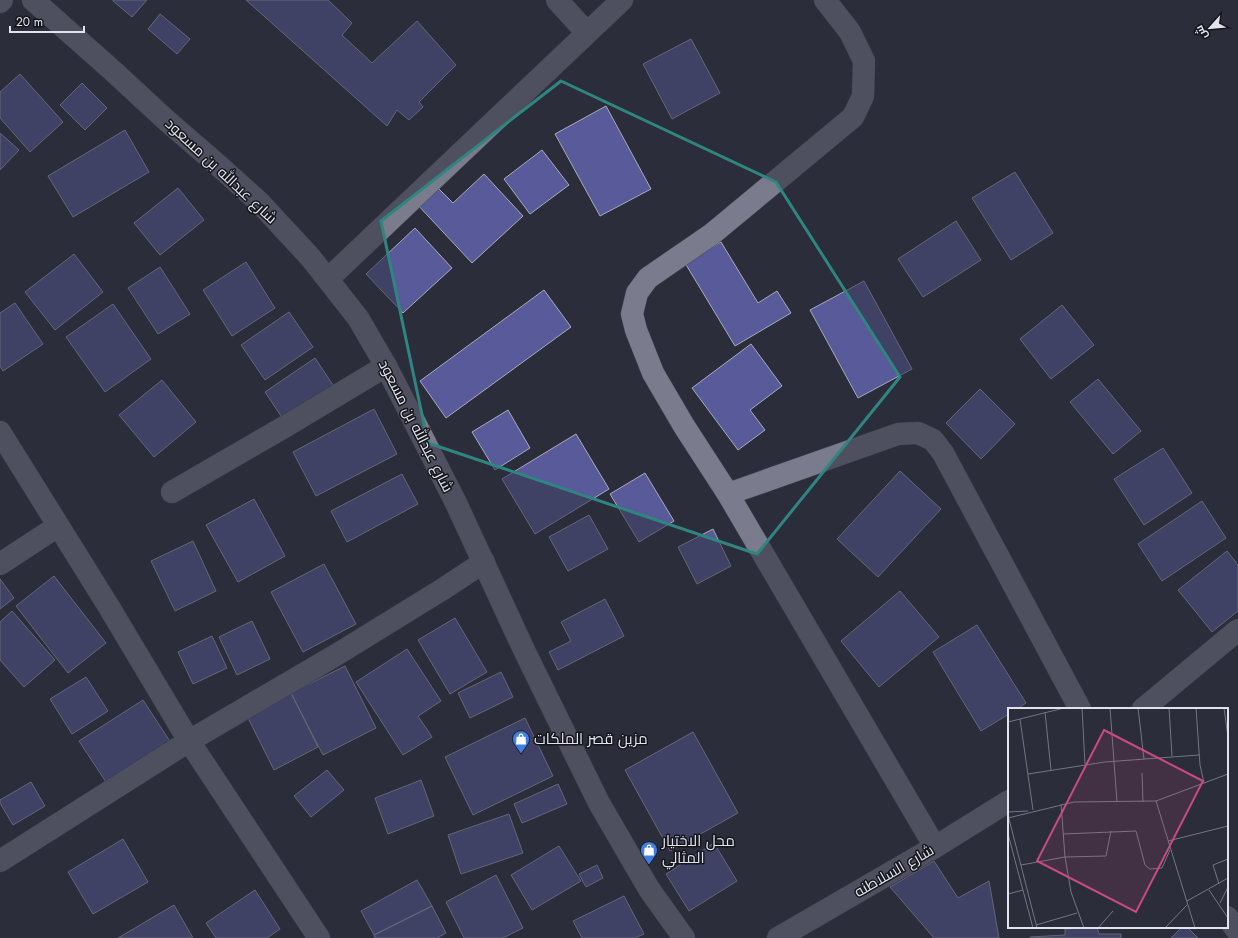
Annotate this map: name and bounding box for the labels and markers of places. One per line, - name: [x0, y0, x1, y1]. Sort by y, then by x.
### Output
- place label: مزين قصر الملكات: [534, 728, 648, 750]
- shop icon: مزين قصر الملكات: [511, 729, 531, 754]
- place label: محل الاختيار المثالي: [661, 830, 735, 870]
- shop icon: محل الاختيار المثالي: [639, 840, 659, 865]

